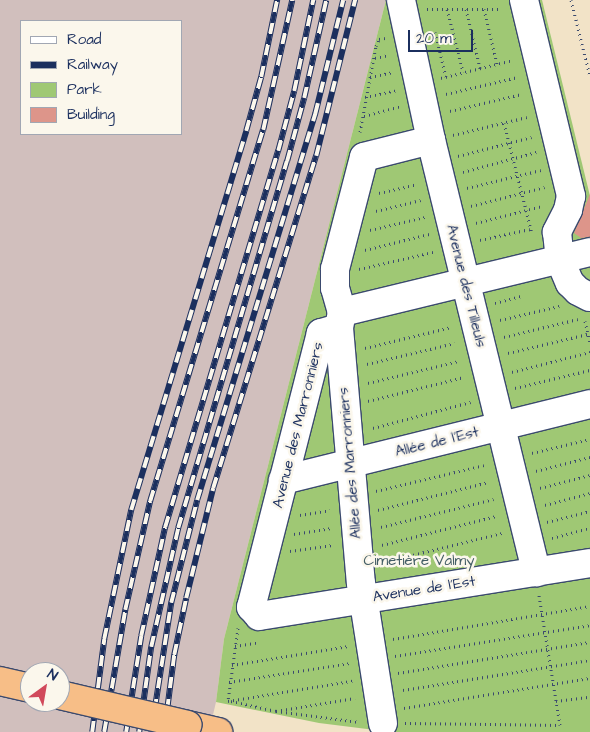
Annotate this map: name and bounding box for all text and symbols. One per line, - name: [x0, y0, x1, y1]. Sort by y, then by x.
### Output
- legend: [20, 20, 182, 135]
- scale bar: [410, 20, 475, 52]
- text: 20 m: [416, 28, 452, 49]
- text: Road: [67, 29, 101, 50]
- text: Railway: [67, 54, 118, 75]
- text: Park: [67, 79, 102, 100]
- text: Building: [67, 104, 115, 125]
- street label: Avenue des Tilleuls: [442, 223, 490, 349]
- street label: Avenue des Marronniers: [269, 340, 327, 510]
- street label: Allée des Marronniers: [334, 386, 366, 540]
- street label: Allée de l'Est: [393, 423, 481, 461]
- park label: Cimetière Valmy: [364, 552, 474, 570]
- street label: Avenue de l'Est: [371, 572, 477, 606]
- north arrow: [20, 662, 70, 712]
- text: N: [43, 664, 61, 686]

